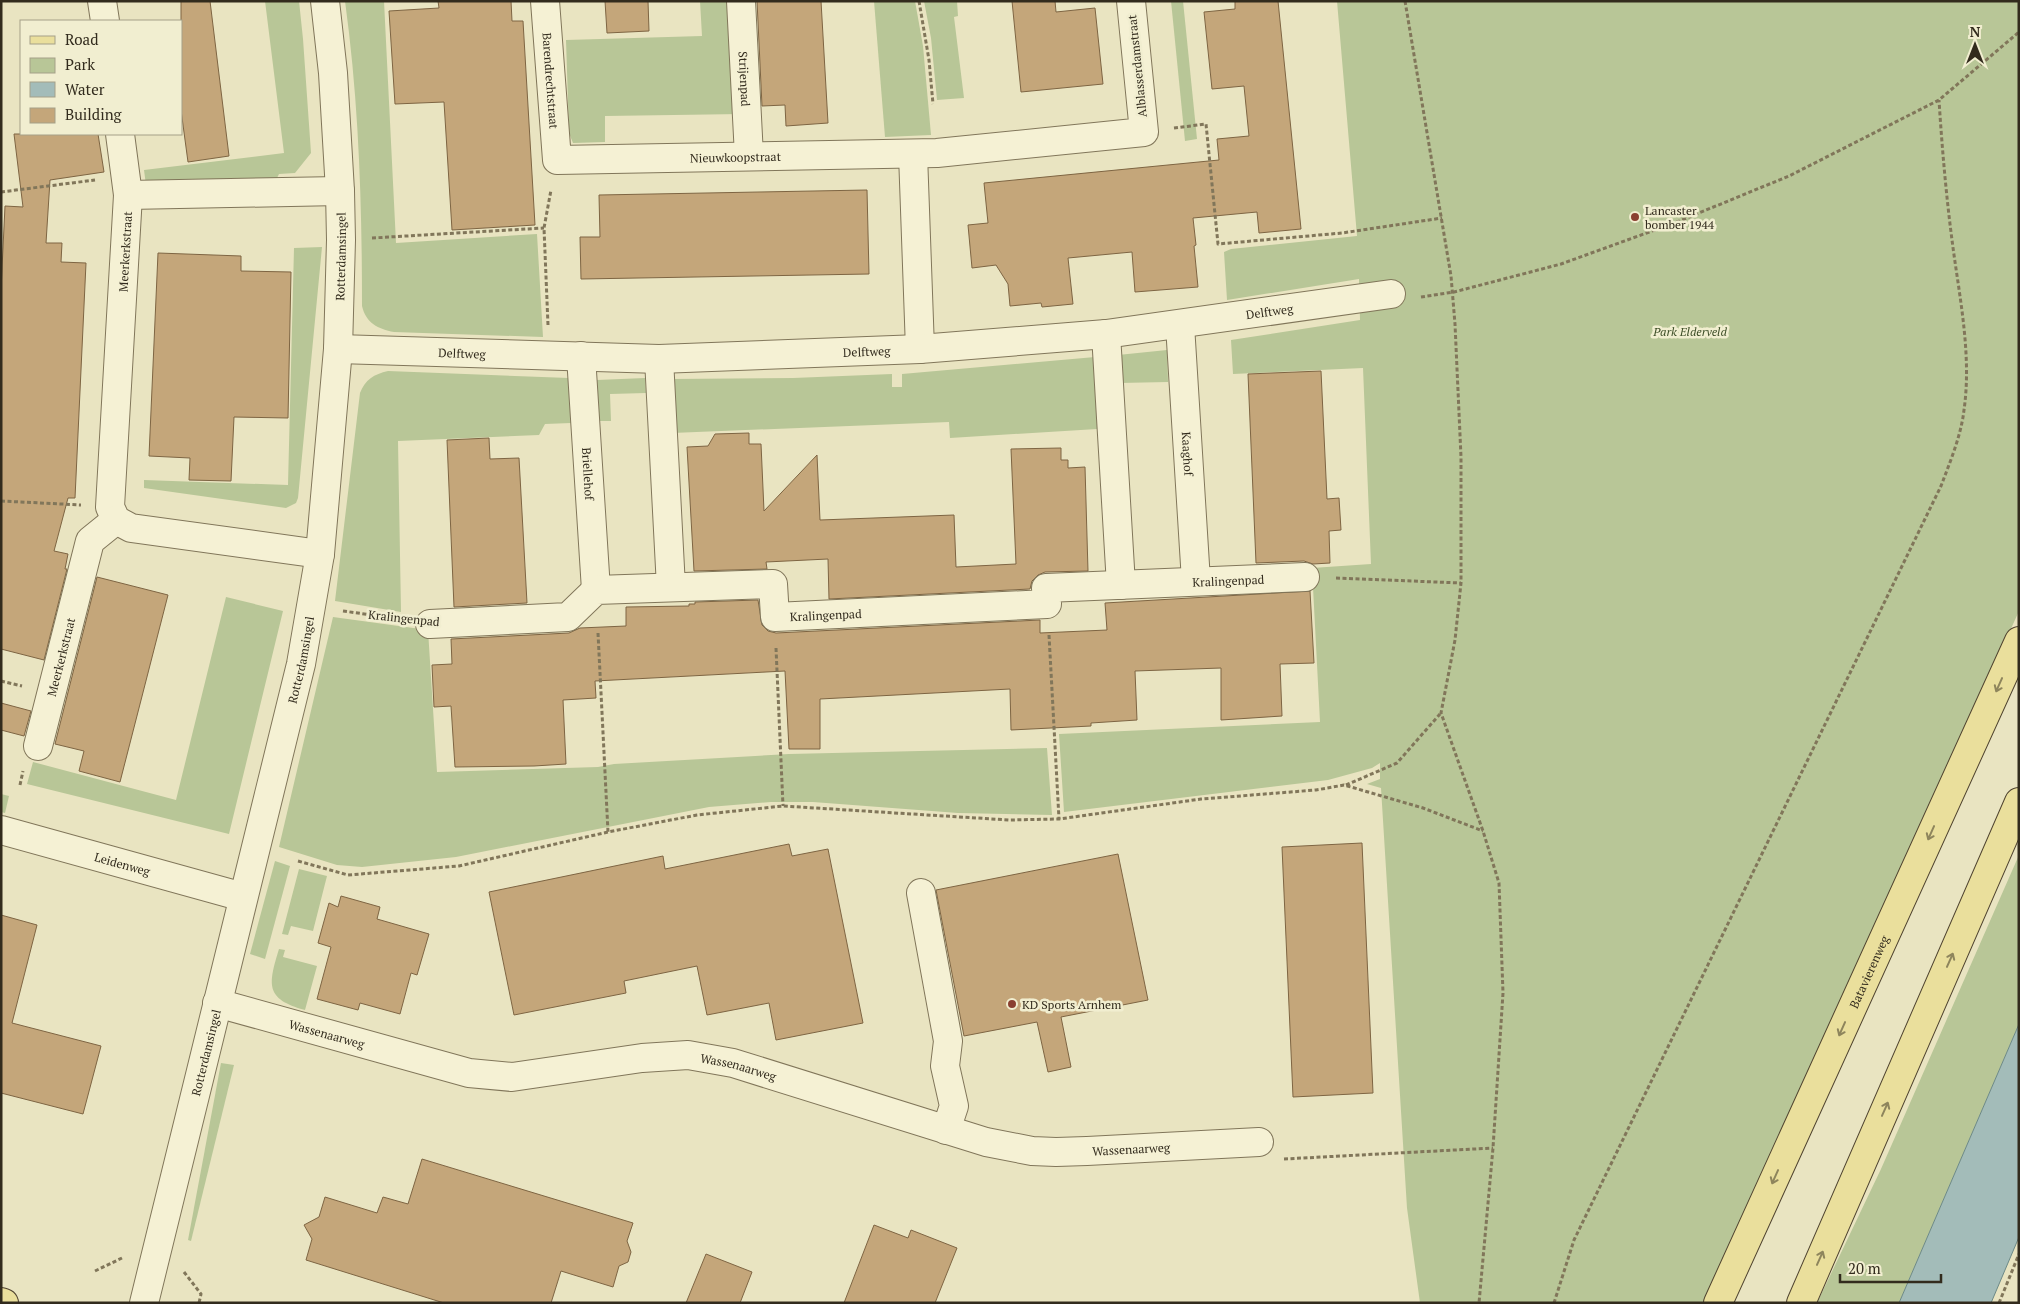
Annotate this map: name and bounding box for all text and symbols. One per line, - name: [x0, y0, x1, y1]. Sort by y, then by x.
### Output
- street label: Alblasserdamstraat: [1124, 13, 1150, 118]
- legend: [20, 20, 182, 135]
- north arrow: [1950, 20, 2000, 70]
- text: N: [1970, 22, 1981, 41]
- text: Road: [65, 29, 98, 49]
- street label: Barendrechtstraat: [540, 32, 562, 130]
- street label: Strijenpad: [736, 51, 754, 107]
- text: Park: [65, 54, 95, 74]
- text: Water: [65, 79, 105, 99]
- text: Building: [65, 104, 123, 124]
- street label: Nieuwkoopstraat: [690, 148, 782, 165]
- place label: Lancaster bomber 1944: [1645, 203, 1715, 232]
- street label: Meerkerkstraat: [115, 210, 135, 292]
- marker: Lancaster bomber 1944: [1629, 211, 1641, 223]
- street label: Rotterdamsingel: [332, 212, 349, 301]
- street label: Delftweg: [1245, 300, 1295, 322]
- park label: Park Elderveld: [1652, 324, 1727, 339]
- street label: Delftweg: [843, 343, 891, 359]
- street label: Delftweg: [438, 345, 487, 361]
- street label: Kaaghof: [1179, 431, 1197, 477]
- street label: Briellehof: [579, 447, 598, 501]
- street label: Kralingenpad: [1192, 571, 1265, 589]
- street label: Kralingenpad: [789, 605, 862, 624]
- street label: Kralingenpad: [368, 607, 441, 629]
- street label: Meerkerkstraat: [43, 615, 78, 698]
- street label: Rotterdamsingel: [284, 615, 317, 705]
- one-way arrow: [1993, 677, 2003, 692]
- one-way arrow: [1926, 825, 1936, 840]
- street label: Leidenweg: [93, 849, 153, 879]
- street label: Batavierenweg: [1846, 932, 1892, 1010]
- one-way arrow: [1945, 953, 1955, 968]
- place label: KD Sports Arnhem: [1022, 997, 1122, 1012]
- marker: KD Sports Arnhem: [1006, 998, 1018, 1010]
- street label: Rotterdamsingel: [188, 1007, 223, 1097]
- street label: Wassenaarweg: [287, 1016, 367, 1051]
- one-way arrow: [1837, 1021, 1847, 1036]
- street label: Wassenaarweg: [699, 1050, 779, 1084]
- one-way arrow: [1880, 1102, 1890, 1117]
- street label: Wassenaarweg: [1092, 1139, 1171, 1158]
- one-way arrow: [1770, 1169, 1779, 1184]
- one-way arrow: [1816, 1251, 1826, 1266]
- scale bar: [1840, 1252, 1941, 1284]
- text: 20 m: [1848, 1258, 1881, 1278]

